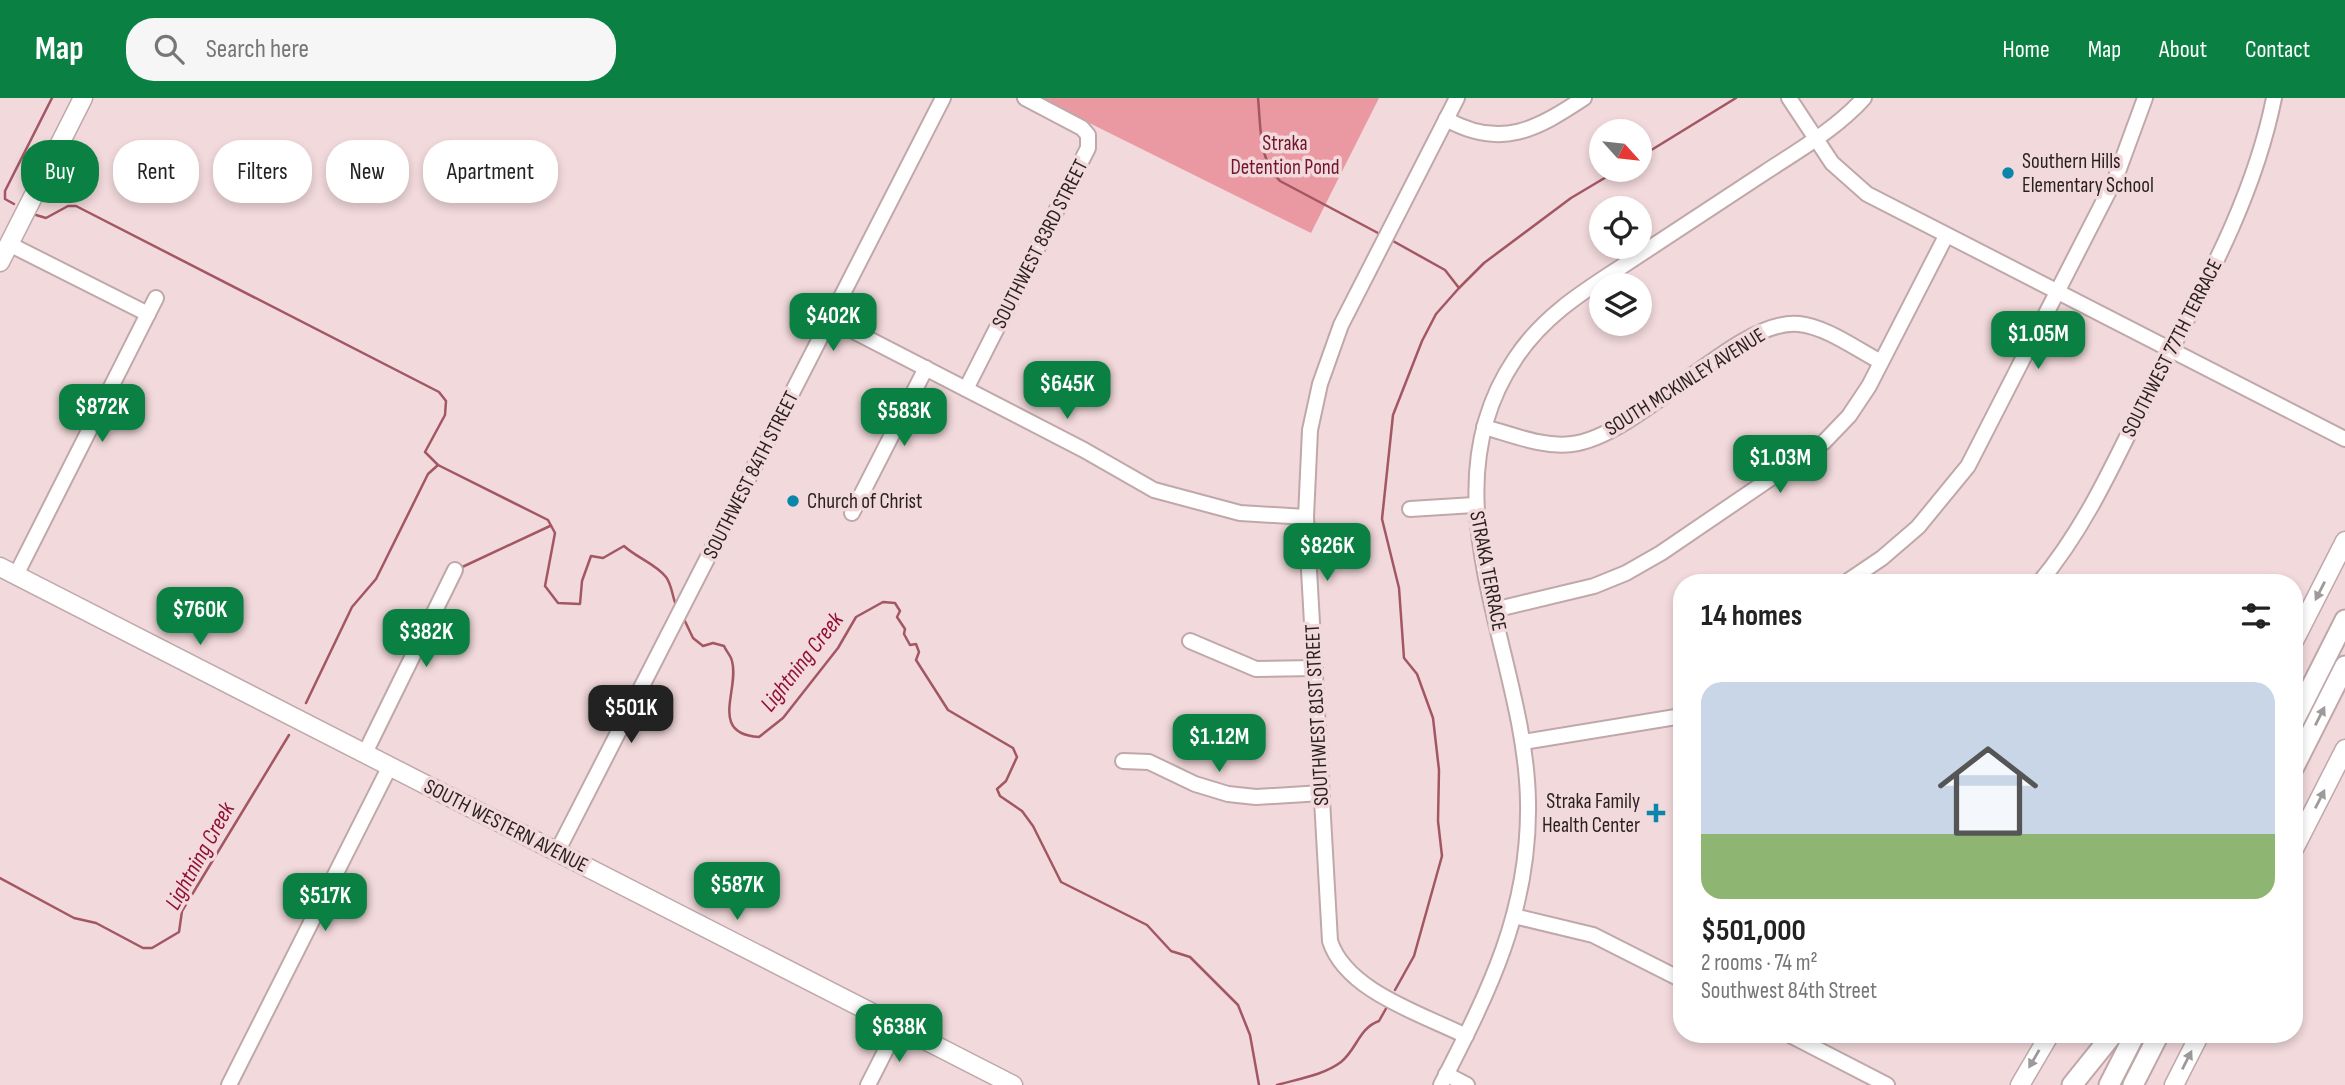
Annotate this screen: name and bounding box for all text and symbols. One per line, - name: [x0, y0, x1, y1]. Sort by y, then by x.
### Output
- search box: [126, 18, 616, 81]
- text: Map: [35, 29, 84, 69]
- icon: search: [150, 30, 188, 68]
- text: Search here: [206, 34, 309, 65]
- text: Home: [2002, 35, 2050, 64]
- text: Map: [2088, 35, 2121, 64]
- text: About: [2159, 35, 2207, 64]
- text: Contact: [2245, 35, 2310, 64]
- north arrow: [1589, 119, 1652, 182]
- map controls: [1589, 119, 1652, 336]
- park label: Straka Detention Pond: [1230, 131, 1340, 180]
- chip: Buy: [21, 140, 99, 203]
- chip: Rent: [113, 140, 199, 203]
- chip: Filters: [213, 140, 312, 203]
- chip: New: [326, 140, 409, 203]
- chip: Apartment: [423, 140, 558, 203]
- place label: Southern Hills Elementary School: [2022, 149, 2154, 198]
- street label: SOUTHWEST 83RD STREET: [987, 155, 1094, 333]
- marker: Southern Hills Elementary School: [2000, 165, 2016, 181]
- button: locate: [1589, 196, 1652, 259]
- street label: SOUTHWEST 77TH TERRACE: [2116, 255, 2228, 441]
- button: layers: [1589, 273, 1652, 336]
- pin: $402K: [784, 294, 882, 353]
- text: $402K: [806, 302, 860, 330]
- pin: $1.05M: [1981, 312, 2095, 371]
- text: $1.05M: [2007, 320, 2069, 348]
- street label: SOUTH MCKINLEY AVENUE: [1600, 323, 1770, 441]
- pin: $645K: [1018, 362, 1116, 421]
- text: $645K: [1040, 370, 1095, 398]
- pin: $872K: [53, 384, 151, 444]
- street label: SOUTHWEST 84TH STREET: [698, 387, 804, 563]
- pin: $583K: [855, 388, 953, 448]
- text: $872K: [75, 393, 129, 421]
- text: $583K: [877, 397, 931, 425]
- pin: $1.03M: [1723, 436, 1837, 495]
- text: $1.03M: [1749, 444, 1811, 472]
- place label: Church of Christ: [807, 489, 922, 514]
- marker: Church of Christ: [785, 493, 801, 509]
- street label: STRAKA TERRACE: [1464, 509, 1512, 633]
- pin: $826K: [1278, 524, 1376, 583]
- text: $826K: [1299, 532, 1355, 560]
- one-way arrow: [2314, 581, 2325, 601]
- pin: $760K: [151, 588, 249, 647]
- text: $760K: [173, 596, 227, 624]
- icon: filters: [2237, 597, 2275, 635]
- text: 14 homes: [1701, 598, 1802, 634]
- water label: Lightning Creek: [755, 606, 850, 717]
- pin: $382K: [377, 610, 475, 669]
- text: $382K: [399, 618, 453, 646]
- street label: SOUTHWEST 81ST STREET: [1300, 623, 1334, 807]
- pin: $501K: [582, 686, 680, 745]
- text: $501K: [604, 694, 658, 722]
- one-way arrow: [2314, 706, 2325, 726]
- pin: $1.12M: [1162, 714, 1276, 774]
- text: $1.12M: [1189, 723, 1249, 751]
- icon: home: [1925, 728, 2051, 854]
- street label: SOUTH WESTERN AVENUE: [420, 774, 592, 878]
- place label: Straka Family Health Center: [1542, 789, 1640, 838]
- one-way arrow: [2314, 789, 2325, 809]
- water label: Lightning Creek: [159, 796, 242, 915]
- marker: Straka Family Health Center: [1646, 803, 1666, 823]
- pin: $587K: [688, 862, 786, 922]
- text: $587K: [710, 871, 764, 899]
- pin: $517K: [276, 874, 374, 933]
- text: $517K: [299, 882, 351, 910]
- text: $501,000: [1701, 913, 1806, 949]
- text: 2 rooms · 74 m²: [1701, 949, 1818, 977]
- text: Southwest 84th Street: [1701, 977, 1877, 1005]
- pin: $638K: [850, 1004, 948, 1064]
- text: $638K: [871, 1013, 927, 1041]
- one-way arrow: [2028, 1049, 2040, 1069]
- one-way arrow: [2182, 1050, 2193, 1070]

